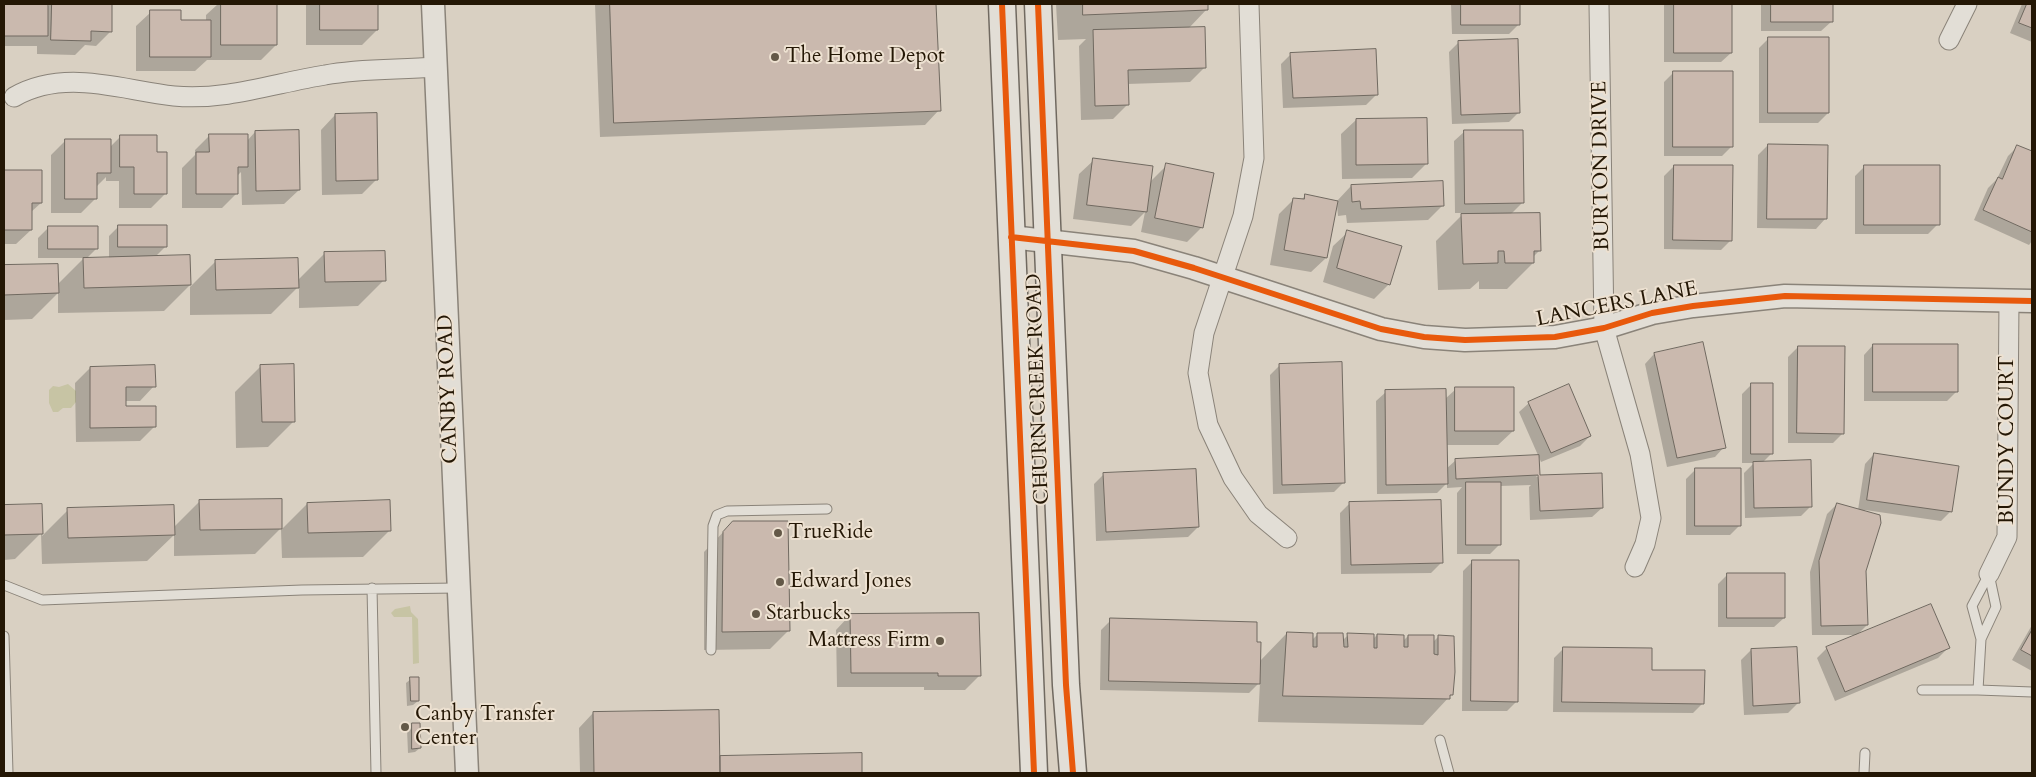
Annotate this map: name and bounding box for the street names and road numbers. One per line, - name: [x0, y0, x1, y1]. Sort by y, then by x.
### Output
- street label: BURTON DRIVE: [1588, 81, 1616, 251]
- street label: CHURN CREEK ROAD: [1022, 273, 1056, 505]
- street label: LANCERS LANE: [1534, 277, 1700, 333]
- street label: CANBY ROAD: [434, 314, 464, 464]
- street label: BUNDY COURT: [1995, 356, 2021, 524]

